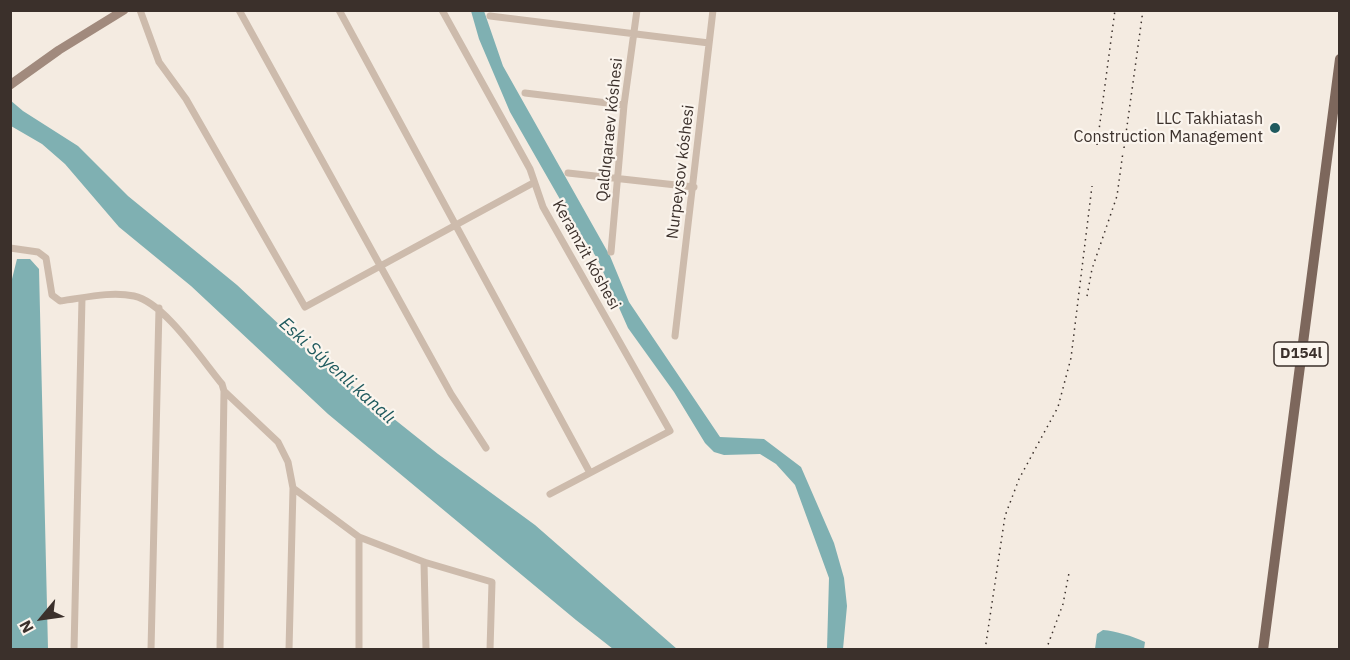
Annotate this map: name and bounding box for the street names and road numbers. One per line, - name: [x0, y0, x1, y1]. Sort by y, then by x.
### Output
- street label: Qaldıqaraev kóshesi: [593, 57, 627, 203]
- street label: Nurpeysov kóshesi: [663, 104, 699, 240]
- street label: Keramzit kóshesi: [548, 197, 624, 313]
- road number: D154l: [1274, 342, 1328, 366]

